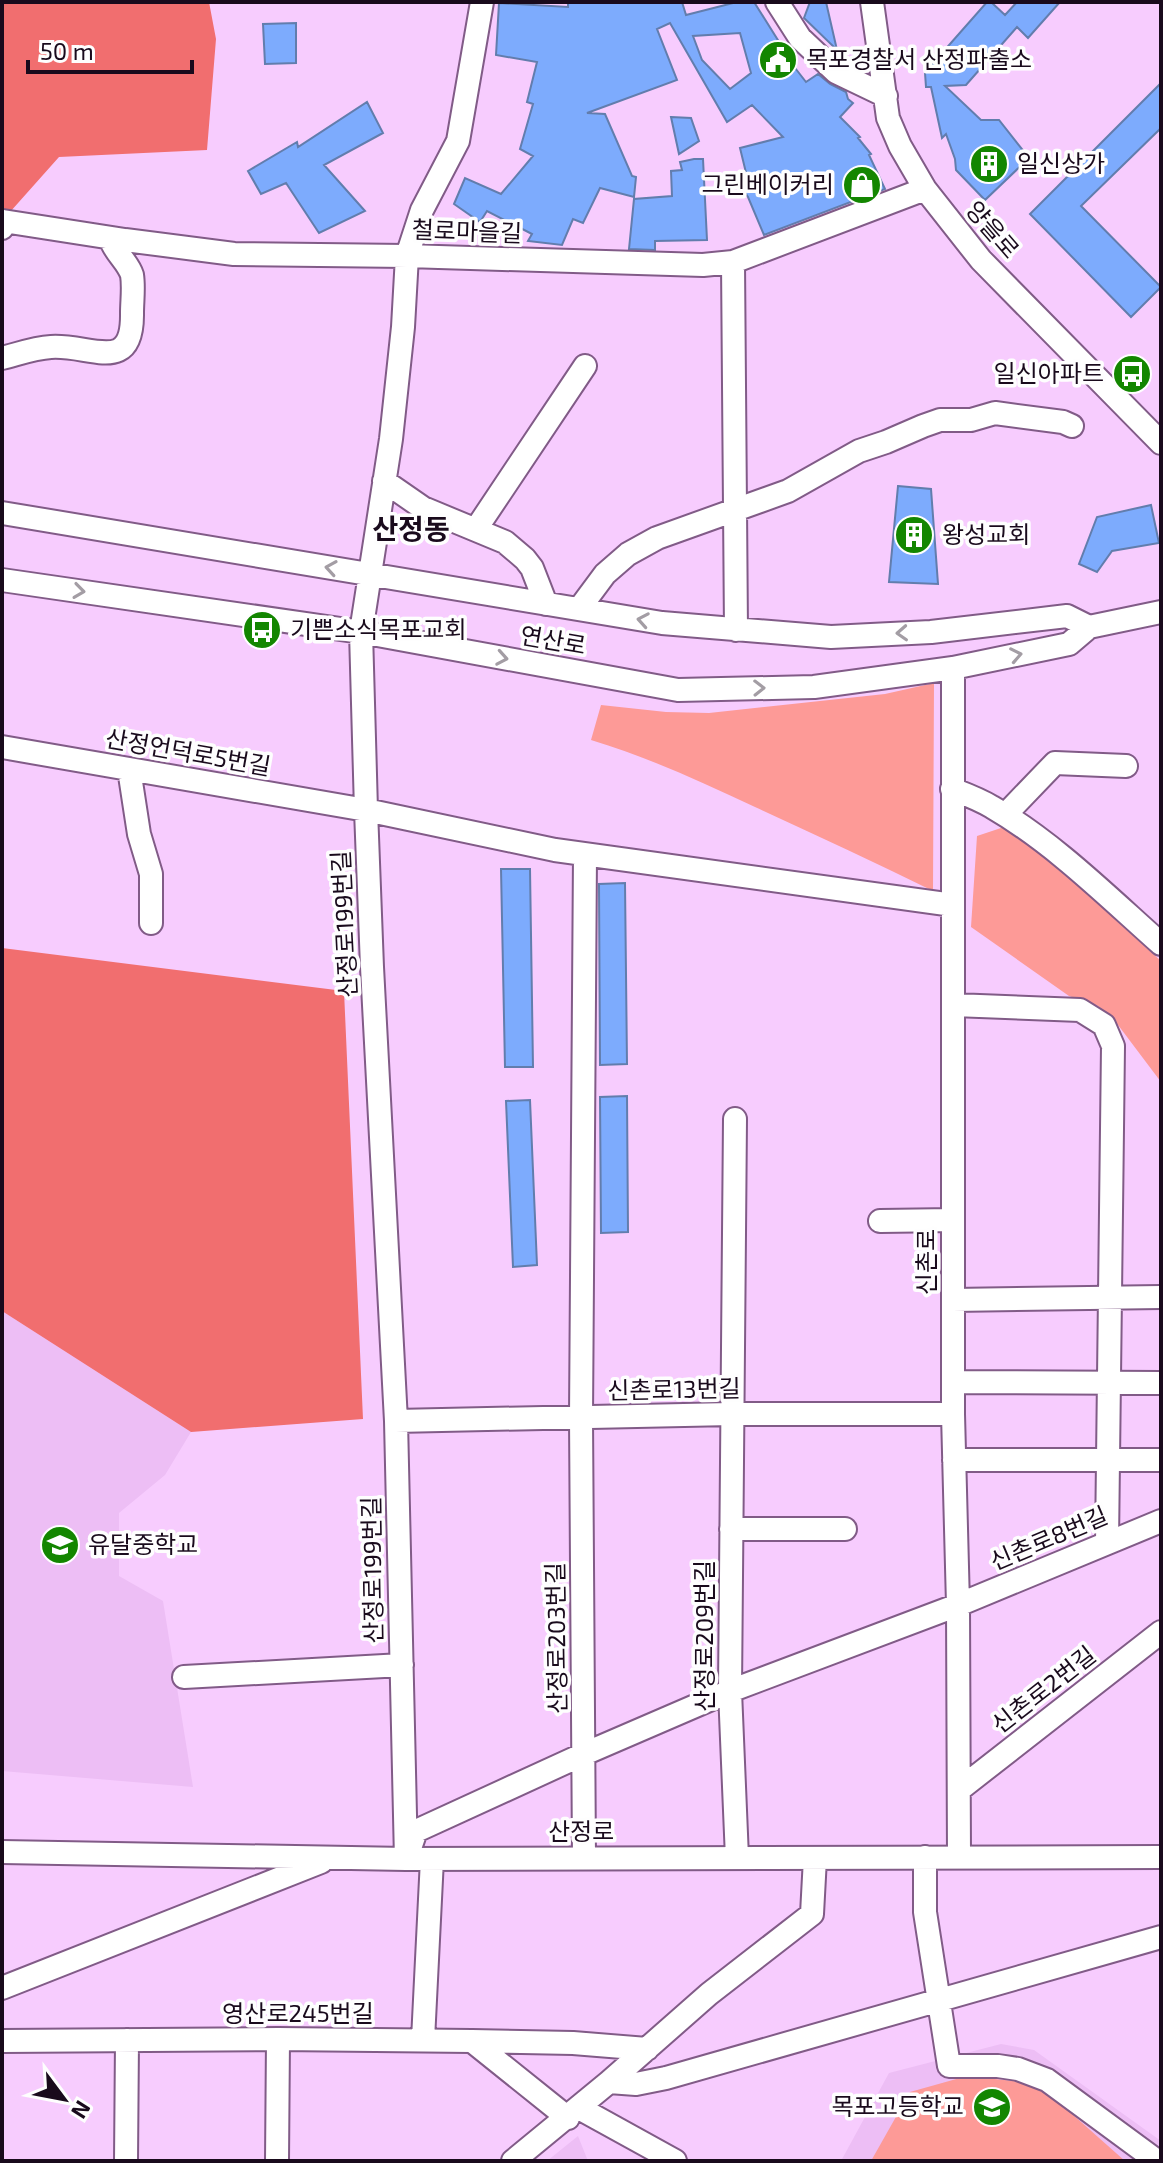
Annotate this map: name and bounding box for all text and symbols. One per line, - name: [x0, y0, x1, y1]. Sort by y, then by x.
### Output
- scale bar: [28, 24, 192, 74]
- text: 50 m: [40, 36, 94, 65]
- public building icon: 목포경찰서 산정파출소: [757, 39, 799, 81]
- place label: 목포경찰서 산정파출소: [806, 44, 1032, 73]
- building icon: 일신상가: [968, 143, 1010, 185]
- place label: 일신상가: [1017, 148, 1105, 177]
- shop icon: 그린베이커리: [841, 164, 883, 206]
- place label: 그린베이커리: [702, 169, 834, 198]
- street label: 양을로: [960, 195, 1026, 264]
- street label: 철로마을길: [411, 214, 523, 247]
- bus stop icon: 일신아파트: [1111, 353, 1153, 395]
- place label: 일신아파트: [994, 358, 1104, 387]
- district label: 산정동: [372, 511, 450, 545]
- building icon: 왕성교회: [893, 514, 935, 556]
- place label: 왕성교회: [942, 519, 1030, 548]
- one-way arrow: [325, 560, 338, 577]
- one-way arrow: [72, 582, 86, 599]
- bus stop icon: 기쁜소식목포교회: [241, 609, 283, 651]
- one-way arrow: [636, 612, 650, 629]
- place label: 기쁜소식목포교회: [290, 614, 467, 643]
- street label: 연산로: [518, 619, 588, 660]
- one-way arrow: [895, 625, 908, 642]
- one-way arrow: [1009, 647, 1023, 664]
- one-way arrow: [495, 648, 509, 665]
- one-way arrow: [753, 680, 766, 697]
- street label: 산정언덕로5번길: [103, 723, 273, 780]
- street label: 산정로199번길: [325, 850, 362, 998]
- street label: 신촌로: [911, 1229, 940, 1295]
- street label: 신촌로13번길: [607, 1373, 741, 1404]
- street label: 산정로199번길: [356, 1496, 387, 1644]
- street label: 신촌로8번길: [985, 1500, 1112, 1575]
- school or university icon: 유달중학교: [39, 1524, 81, 1566]
- place label: 유달중학교: [88, 1529, 198, 1558]
- street label: 산정로209번길: [689, 1560, 718, 1712]
- street label: 산정로203번길: [540, 1562, 571, 1714]
- street label: 신촌로2번길: [985, 1639, 1101, 1738]
- street label: 산정로: [548, 1816, 614, 1845]
- street label: 영산로245번길: [222, 1998, 374, 2027]
- north arrow: [24, 2059, 104, 2139]
- school or university icon: 목포고등학교: [971, 2086, 1013, 2128]
- place label: 목포고등학교: [832, 2091, 964, 2120]
- text: N: [67, 2097, 97, 2124]

